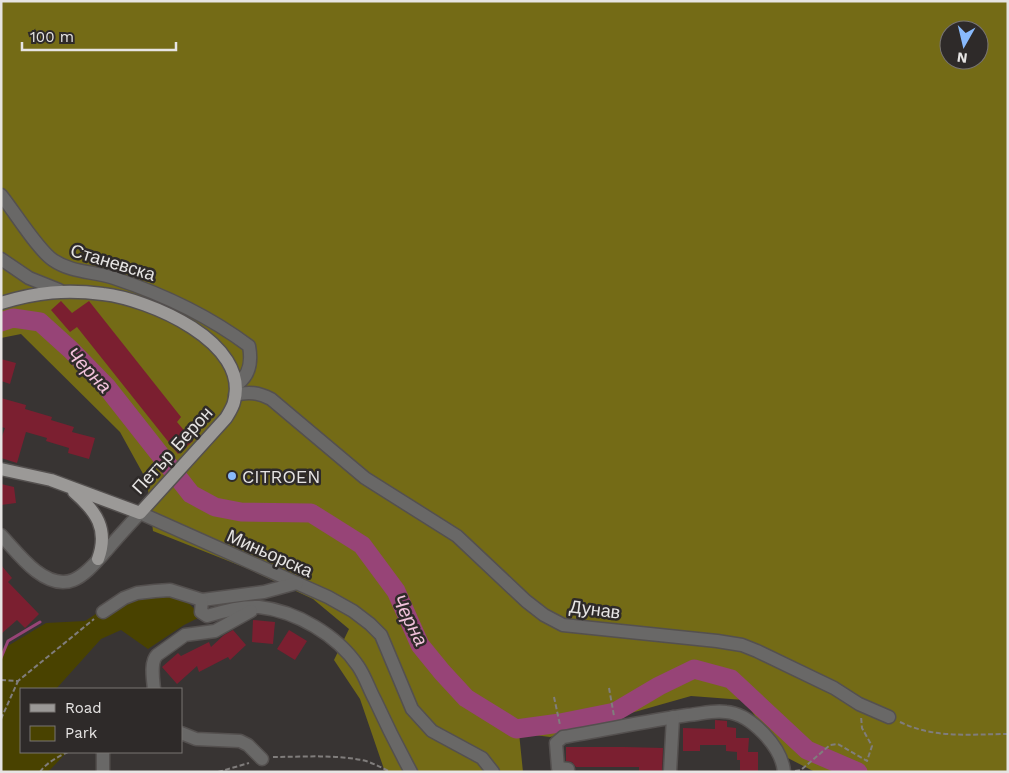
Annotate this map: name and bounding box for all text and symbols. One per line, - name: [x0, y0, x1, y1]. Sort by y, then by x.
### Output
- scale bar: [22, 20, 176, 52]
- north arrow: [939, 20, 989, 70]
- text: 100 m: [30, 28, 74, 46]
- text: N: [956, 49, 968, 67]
- street label: Станевска: [68, 239, 159, 285]
- water label: Черна: [62, 342, 116, 398]
- street label: Петър Берон: [127, 402, 217, 498]
- place label: CITROEN: [242, 466, 321, 487]
- marker: CITROEN: [226, 470, 238, 482]
- street label: Миньорска: [224, 525, 317, 582]
- water label: Черна: [387, 590, 433, 650]
- street label: Дунав: [568, 595, 622, 623]
- legend: [20, 688, 182, 753]
- text: Road: [65, 699, 102, 717]
- text: Park: [65, 724, 98, 742]

